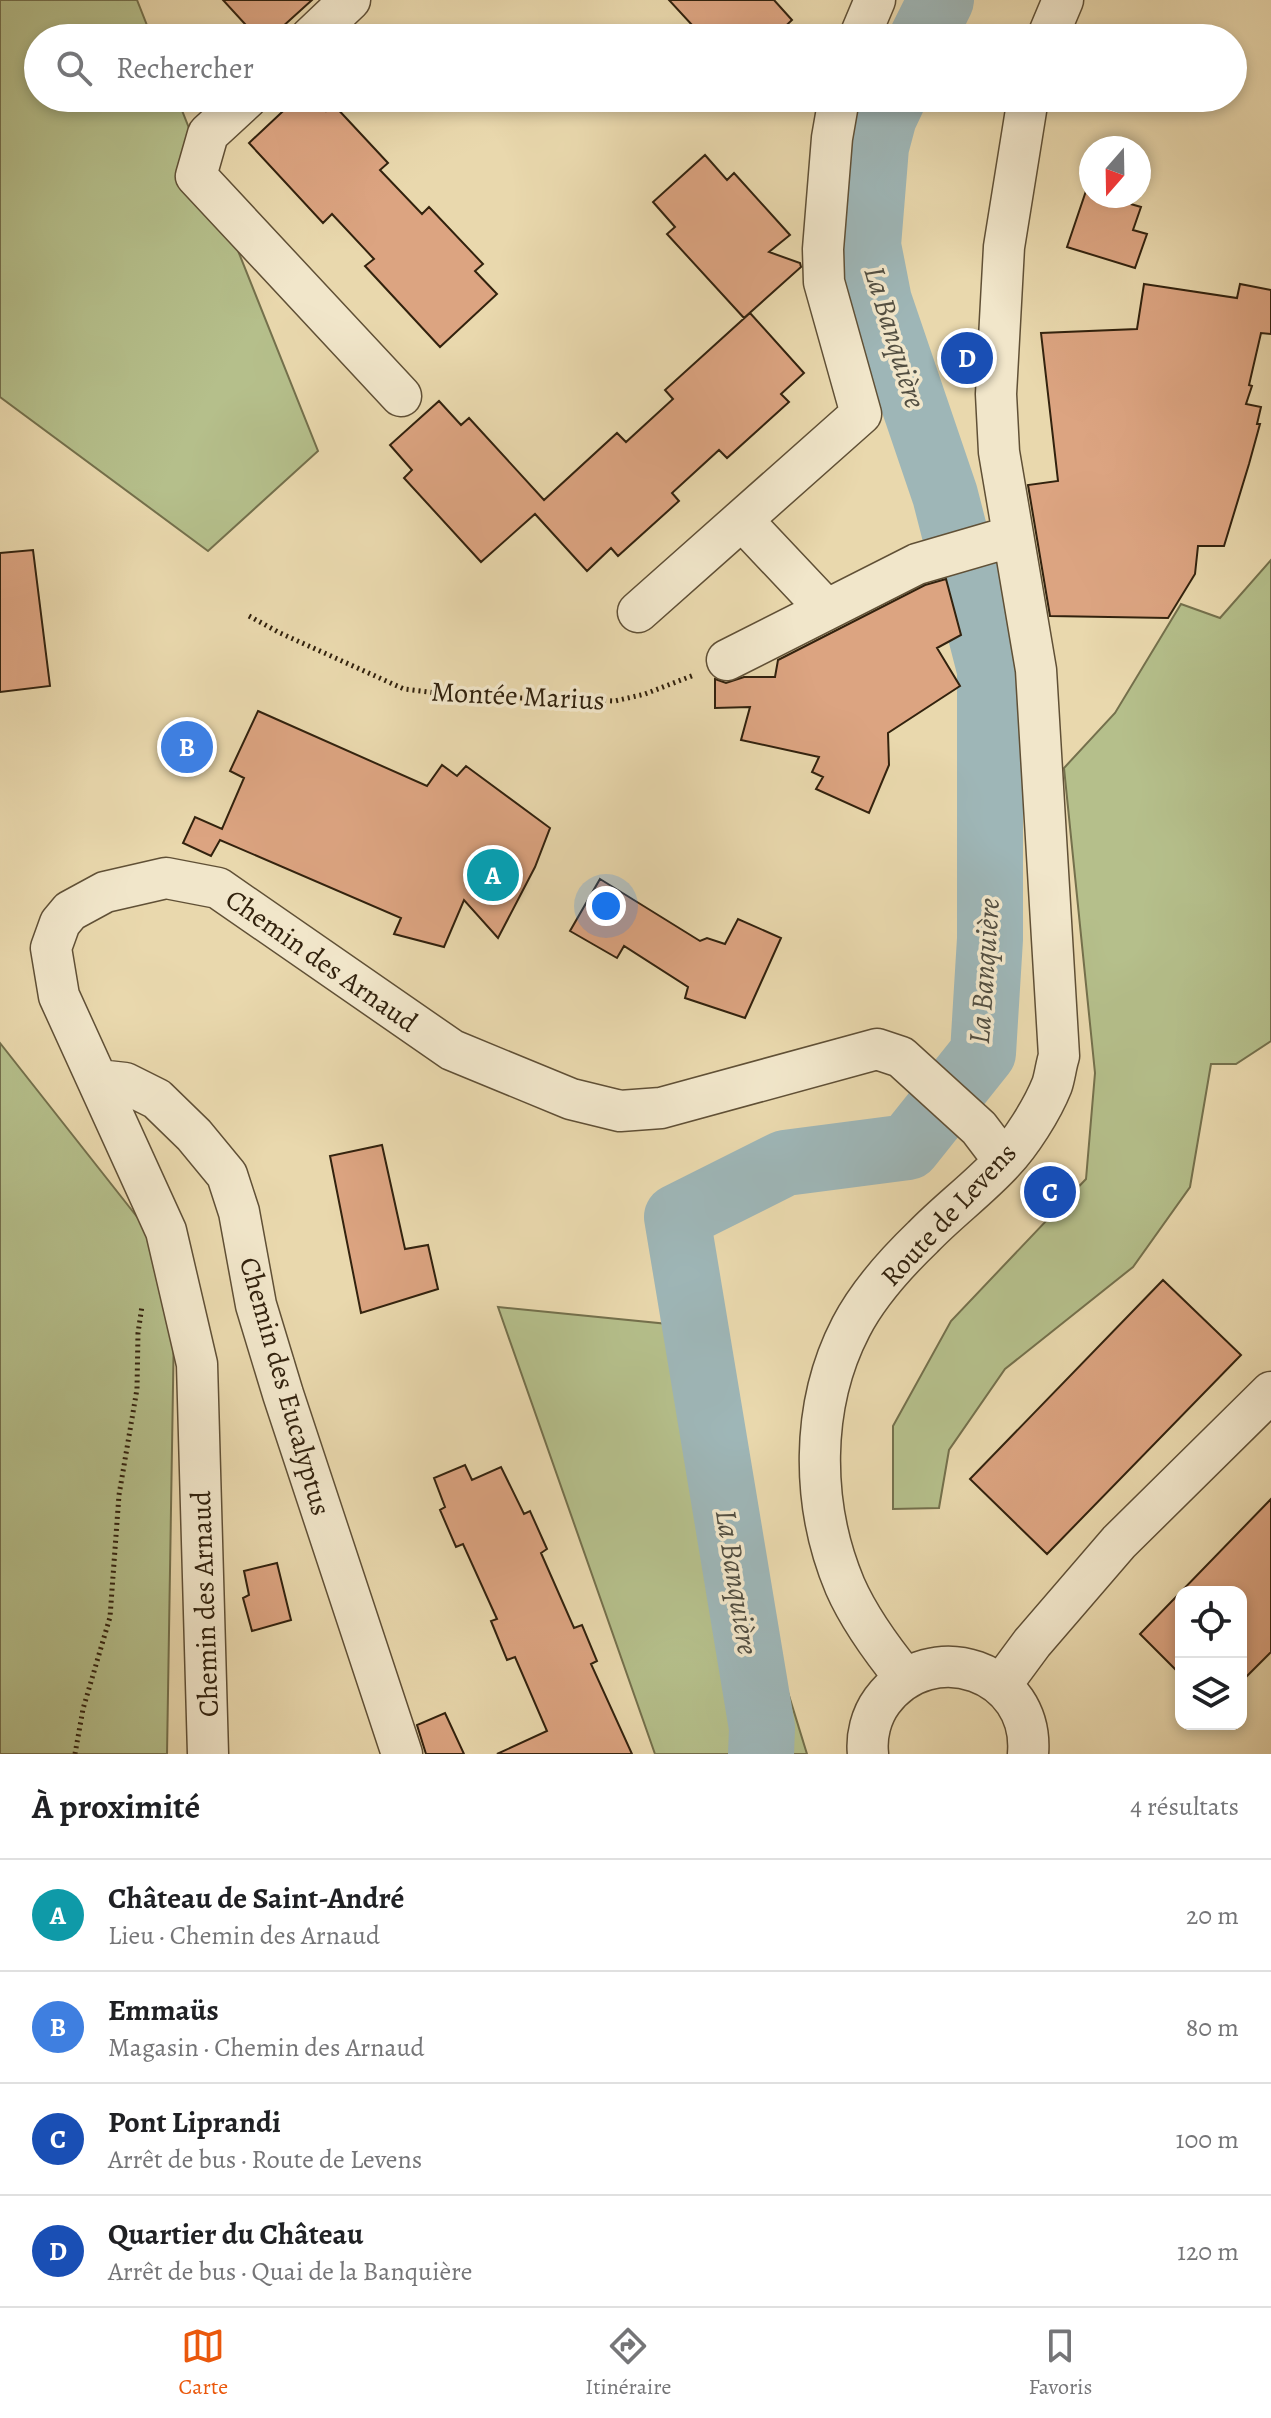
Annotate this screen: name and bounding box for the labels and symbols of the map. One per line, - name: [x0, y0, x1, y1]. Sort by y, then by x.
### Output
- north arrow: [1079, 136, 1151, 208]
- water label: La Banquière: [854, 261, 936, 413]
- pin: D: [941, 328, 993, 388]
- street label: Montée Marius: [430, 672, 606, 720]
- pin: B: [161, 717, 213, 777]
- pin: A: [467, 845, 519, 905]
- street label: Chemin des Arnaud: [218, 880, 426, 1042]
- your location: [586, 886, 626, 926]
- water label: La Banquière: [959, 896, 1009, 1045]
- street label: Route de Levens: [872, 1135, 1025, 1295]
- pin: C: [1024, 1162, 1076, 1222]
- street label: Chemin des Eucalyptus: [230, 1253, 340, 1520]
- street label: Chemin des Arnaud: [182, 1489, 228, 1718]
- water label: La Banquière: [706, 1507, 768, 1658]

